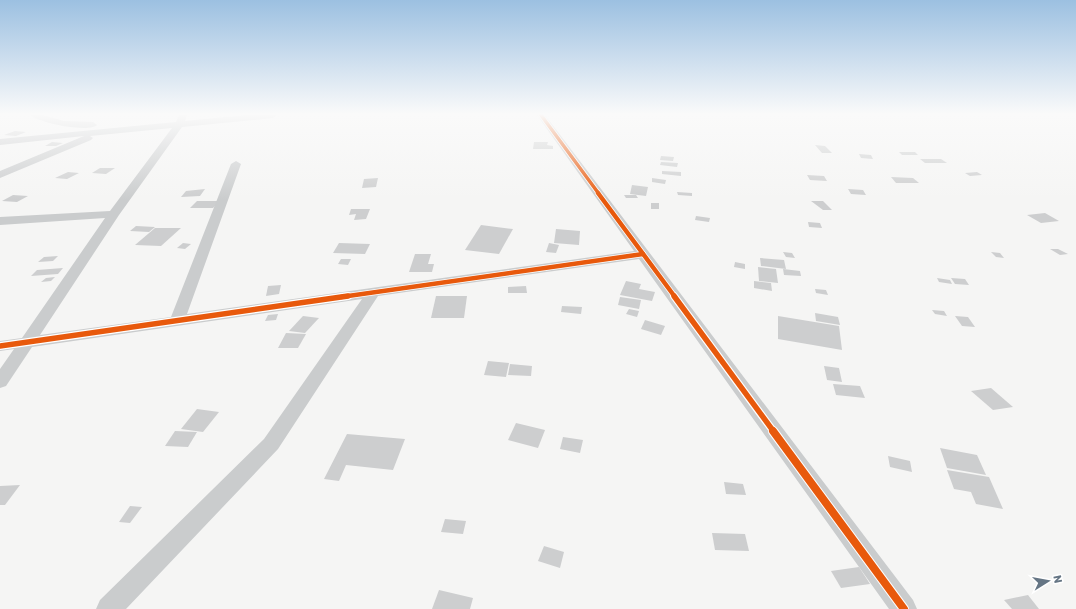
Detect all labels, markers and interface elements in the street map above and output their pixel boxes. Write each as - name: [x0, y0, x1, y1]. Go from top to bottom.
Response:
- north arrow: [1028, 561, 1068, 601]
- text: N: [1050, 574, 1064, 584]

